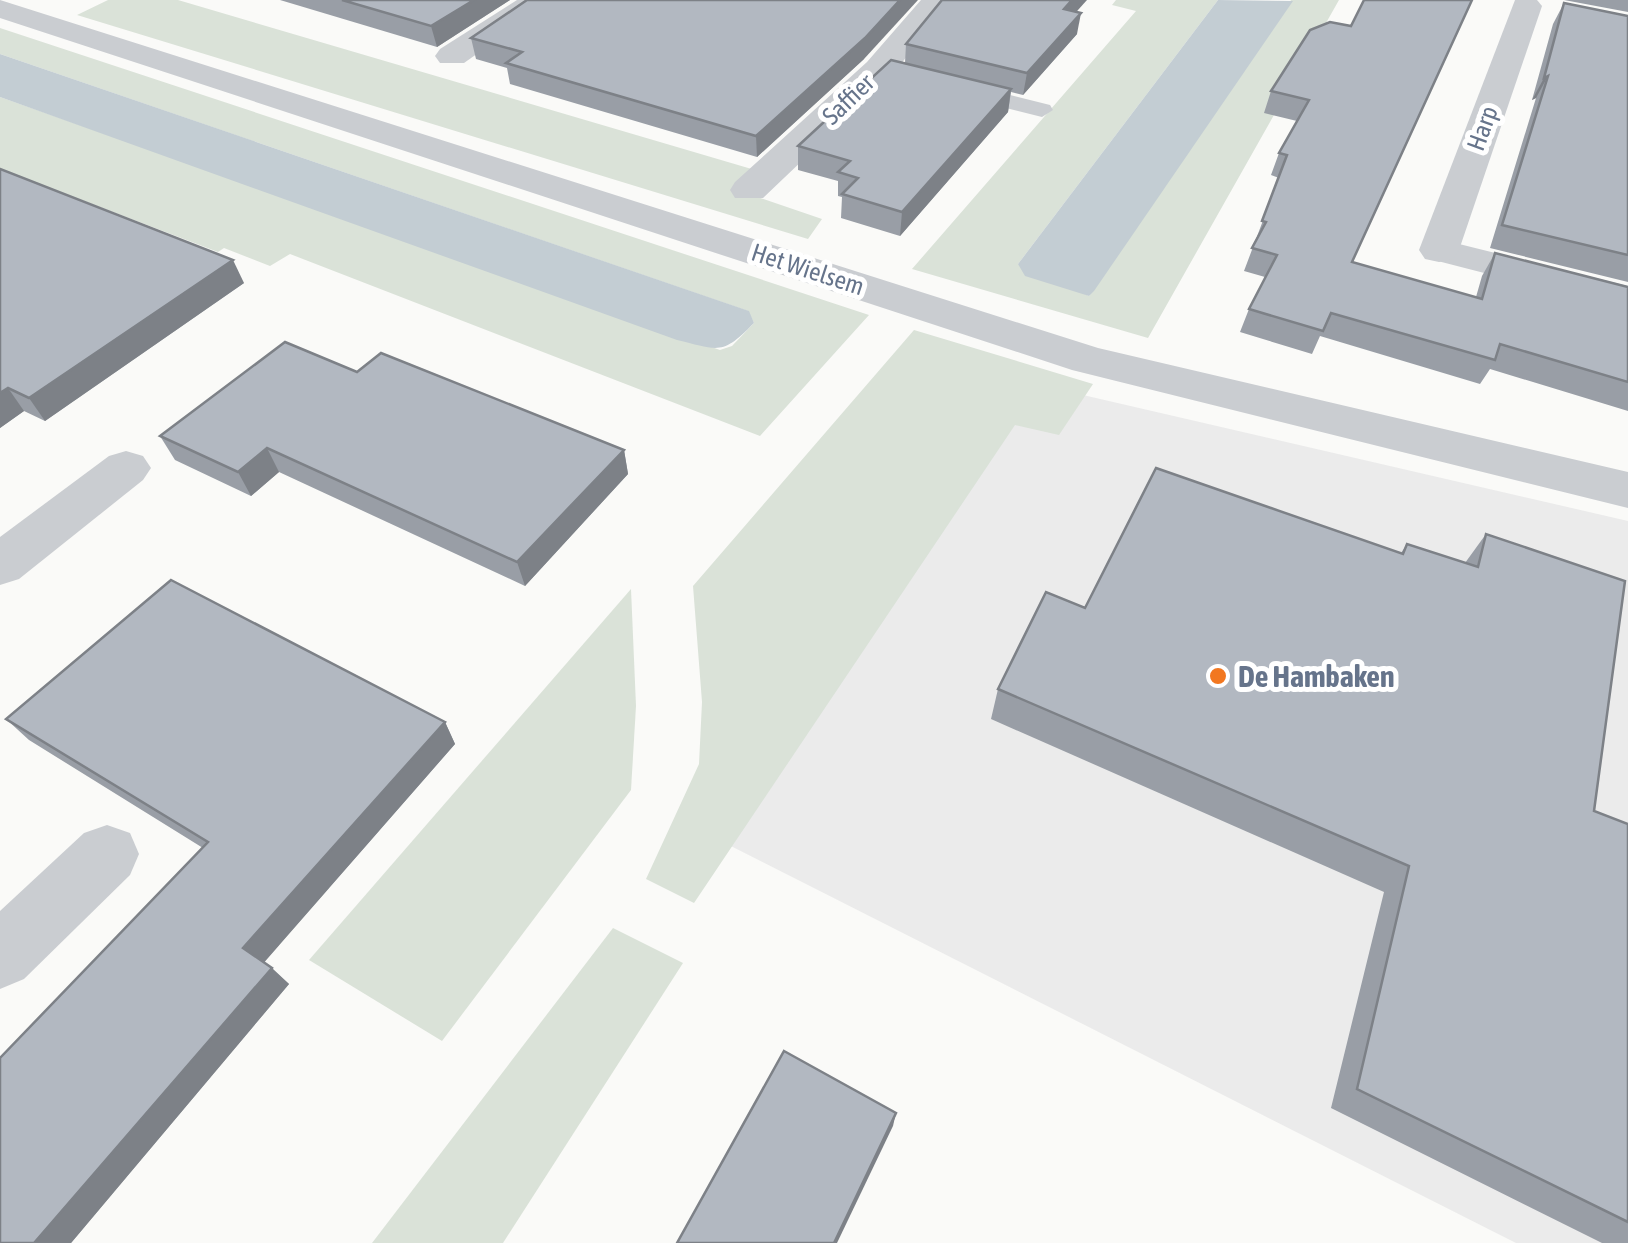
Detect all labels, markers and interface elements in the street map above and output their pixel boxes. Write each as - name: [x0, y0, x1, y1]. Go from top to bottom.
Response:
- street label: Saffier: [817, 68, 880, 130]
- street label: Harp: [1461, 102, 1503, 154]
- street label: Het Wielsem: [748, 238, 868, 300]
- place label: De Hambaken: [1238, 659, 1394, 693]
- marker: De Hambaken: [1207, 665, 1229, 687]

